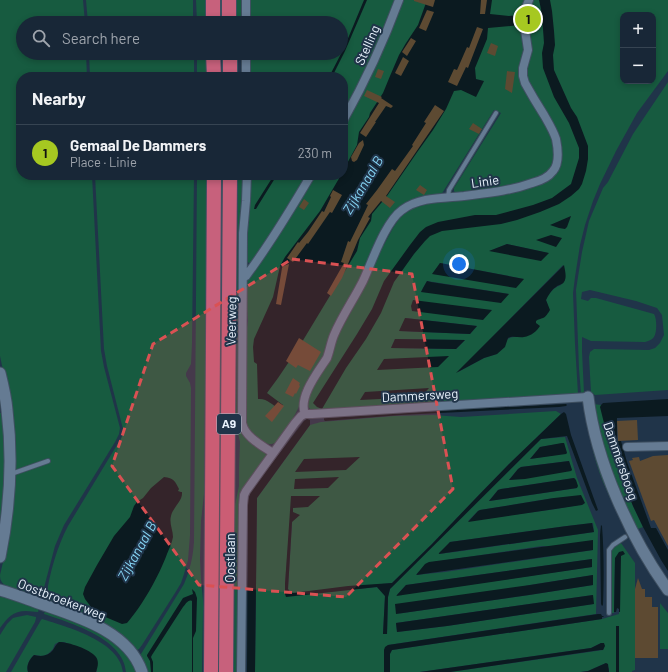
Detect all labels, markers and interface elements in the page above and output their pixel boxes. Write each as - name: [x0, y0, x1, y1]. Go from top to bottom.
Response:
- pin: 1: [515, 4, 541, 34]
- map controls: [620, 12, 656, 84]
- button: +: [620, 12, 656, 48]
- search box: [16, 16, 348, 60]
- street label: Stelling: [351, 22, 383, 68]
- icon: search: [30, 27, 52, 49]
- text: Search here: [62, 29, 140, 47]
- button: −: [620, 48, 656, 84]
- text: Nearby: [32, 88, 86, 108]
- text: Gemaal De Dammers: [70, 136, 206, 154]
- text: 1: [43, 145, 47, 161]
- text: 230 m: [298, 145, 332, 161]
- water label: Zijkanaal B: [339, 152, 387, 217]
- text: Place · Linie: [70, 154, 137, 170]
- street label: Linie: [470, 171, 500, 191]
- your location: [449, 254, 469, 274]
- street label: Veerweg: [223, 296, 239, 346]
- street label: Dammersweg: [381, 385, 459, 405]
- road number: A9: [217, 414, 241, 434]
- street label: Dammersboog: [600, 420, 642, 502]
- water label: Zijkanaal B: [113, 518, 160, 583]
- street label: Oostlaan: [222, 533, 238, 583]
- street label: Oostbroekerweg: [16, 575, 108, 623]

